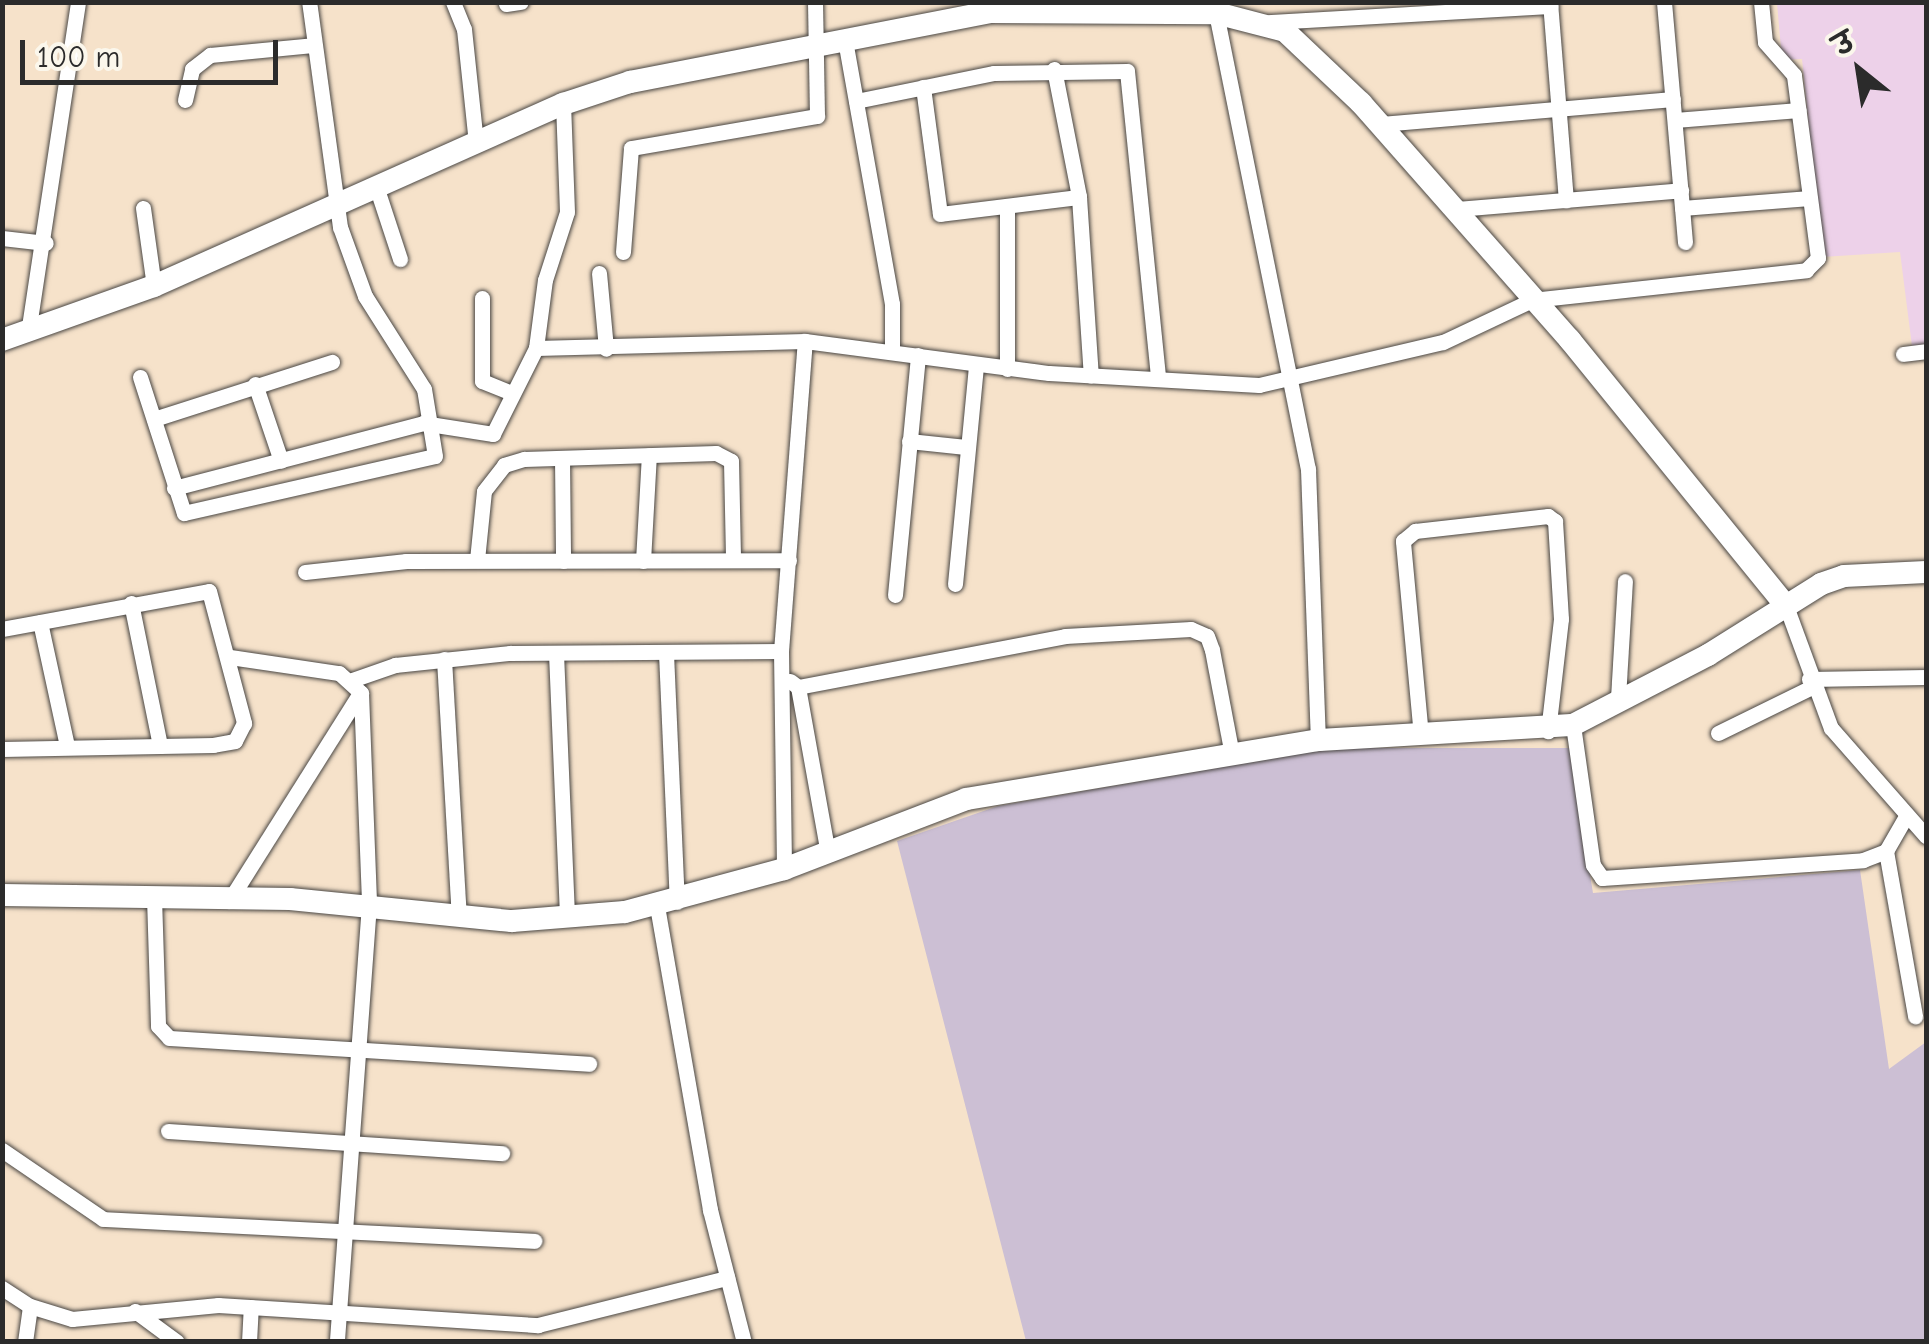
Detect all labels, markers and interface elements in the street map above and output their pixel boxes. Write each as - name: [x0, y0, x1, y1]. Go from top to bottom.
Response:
- scale bar: [25, 20, 282, 82]
- north arrow: [1809, 20, 1909, 120]
- text: उ: [1828, 25, 1860, 63]
- text: 100 m: [37, 40, 120, 75]

